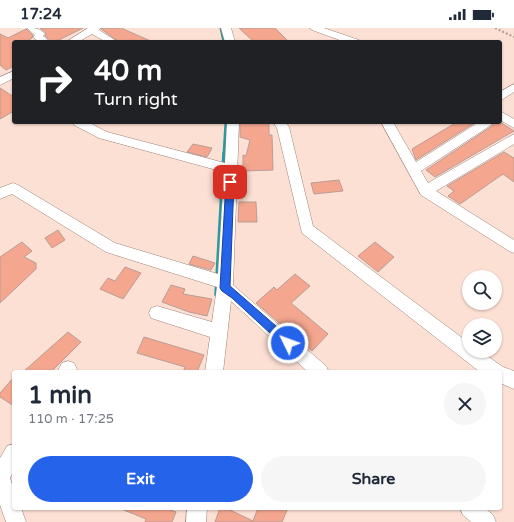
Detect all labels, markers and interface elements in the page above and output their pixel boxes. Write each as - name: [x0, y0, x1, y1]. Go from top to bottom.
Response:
- text: 17:24: [20, 5, 62, 23]
- text: 40 m: [94, 54, 162, 88]
- icon: right: [28, 56, 80, 108]
- text: Turn right: [94, 88, 178, 110]
- pin: [213, 165, 247, 199]
- icon: arrive: [219, 171, 241, 193]
- map controls: [462, 270, 502, 358]
- button: search: [462, 270, 502, 310]
- button: layers: [462, 318, 502, 358]
- position arrow: [267, 322, 309, 364]
- text: 1 min: [28, 381, 92, 410]
- button: close: [444, 383, 486, 425]
- text: 110 m · 17:25: [28, 411, 114, 427]
- button: Exit: [28, 456, 253, 502]
- button: Share: [261, 456, 486, 502]

